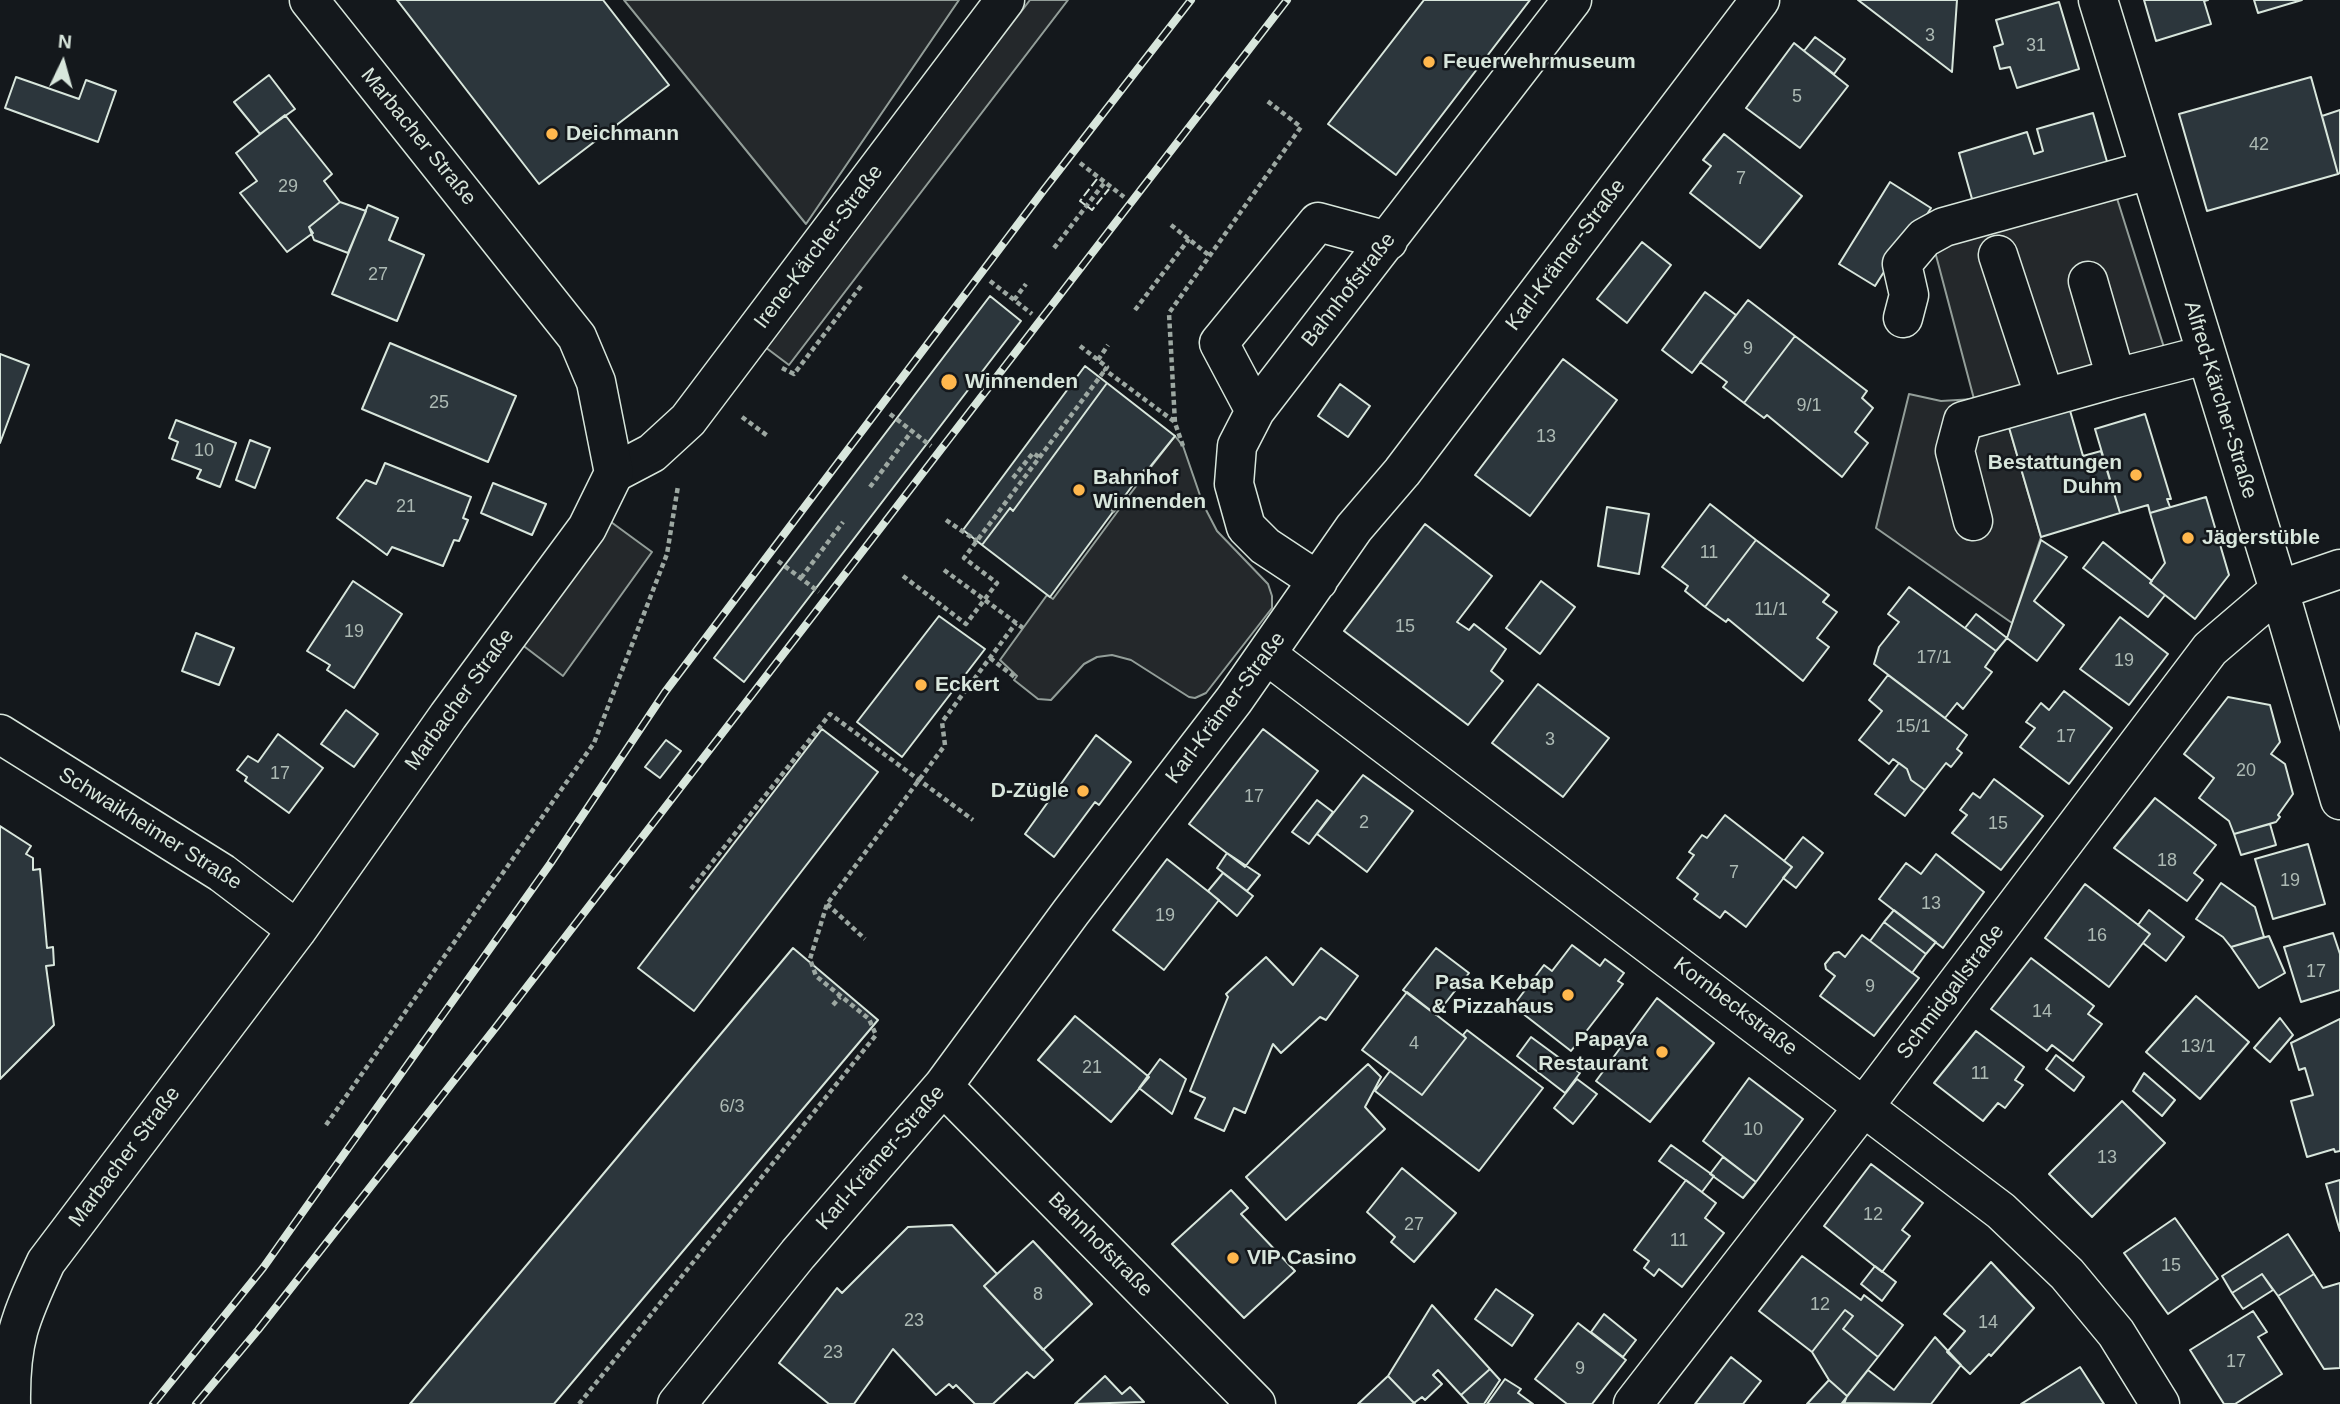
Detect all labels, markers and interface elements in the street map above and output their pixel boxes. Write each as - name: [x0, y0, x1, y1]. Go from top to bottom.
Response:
- house number: 3: [1925, 25, 1935, 47]
- north arrow: [28, 28, 98, 98]
- text: N: [57, 31, 73, 53]
- house number: 31: [2026, 35, 2046, 57]
- place label: Feuerwehrmuseum: [1443, 49, 1636, 75]
- marker: Feuerwehrmuseum: [1421, 54, 1437, 70]
- street label: Marbacher Straße: [355, 63, 481, 211]
- house number: 5: [1792, 86, 1802, 108]
- place label: Deichmann: [566, 121, 679, 147]
- marker: Deichmann: [544, 126, 560, 142]
- house number: 42: [2249, 134, 2269, 156]
- street label: Irene-Kärcher-Straße: [749, 160, 889, 334]
- house number: 7: [1736, 168, 1746, 190]
- street label: Karl-Krämer-Straße: [1501, 174, 1631, 336]
- house number: 29: [278, 176, 298, 198]
- street label: Bahnhofstraße: [1297, 228, 1401, 352]
- house number: 27: [368, 264, 388, 286]
- street label: Alfred-Kärcher-Straße: [2178, 298, 2262, 502]
- house number: 9: [1743, 338, 1753, 360]
- place label: Winnenden: [965, 369, 1078, 395]
- marker: Winnenden: [939, 372, 959, 392]
- house number: 25: [429, 392, 449, 414]
- house number: 9/1: [1796, 395, 1822, 417]
- house number: 13: [1536, 426, 1556, 448]
- house number: 10: [194, 440, 214, 462]
- place label: Bestattungen Duhm: [1988, 450, 2122, 500]
- place label: Bahnhof Winnenden: [1093, 465, 1206, 515]
- marker: Bestattungen Duhm: [2128, 467, 2144, 483]
- marker: Bahnhof Winnenden: [1071, 482, 1087, 498]
- house number: 21: [396, 496, 416, 518]
- place label: Jägerstüble: [2202, 525, 2320, 551]
- marker: Jägerstüble: [2180, 530, 2196, 546]
- house number: 11: [1700, 542, 1718, 564]
- house number: 11/1: [1754, 599, 1788, 621]
- house number: 15: [1395, 616, 1415, 638]
- house number: 19: [344, 621, 364, 643]
- street label: Marbacher Straße: [400, 624, 520, 776]
- street label: Karl-Krämer-Straße: [1161, 627, 1291, 789]
- house number: 17/1: [1916, 647, 1952, 669]
- house number: 19: [2114, 650, 2134, 672]
- place label: Eckert: [935, 672, 999, 698]
- marker: Eckert: [913, 677, 929, 693]
- house number: 15/1: [1895, 716, 1931, 738]
- house number: 17: [2056, 726, 2076, 748]
- house number: 3: [1545, 729, 1555, 751]
- house number: 20: [2236, 760, 2256, 782]
- street label: Schwaikheimer Straße: [54, 762, 246, 896]
- house number: 17: [270, 763, 290, 785]
- place label: D-Zügle: [991, 778, 1069, 804]
- marker: D-Zügle: [1075, 783, 1091, 799]
- house number: 17: [1244, 786, 1264, 808]
- house number: 2: [1359, 812, 1369, 834]
- house number: 15: [1988, 813, 2008, 835]
- house number: 18: [2157, 850, 2177, 872]
- house number: 7: [1729, 862, 1739, 884]
- house number: 19: [2280, 870, 2300, 892]
- house number: 13: [1921, 893, 1941, 915]
- house number: 19: [1155, 905, 1175, 927]
- street label: Schmidgallstraße: [1892, 920, 2010, 1064]
- house number: 16: [2087, 925, 2107, 947]
- street label: Kornbeckstraße: [1668, 952, 1802, 1062]
- house number: 17: [2306, 961, 2326, 983]
- place label: Pasa Kebap & Pizzahaus: [1431, 970, 1554, 1020]
- house number: 9: [1865, 976, 1875, 998]
- marker: Pasa Kebap & Pizzahaus: [1560, 987, 1576, 1003]
- house number: 14: [2032, 1001, 2052, 1023]
- place label: Papaya Restaurant: [1538, 1027, 1648, 1077]
- house number: 4: [1409, 1033, 1419, 1055]
- house number: 13/1: [2180, 1036, 2216, 1058]
- marker: Papaya Restaurant: [1654, 1044, 1670, 1060]
- house number: 21: [1082, 1057, 1102, 1079]
- house number: 11: [1971, 1063, 1989, 1085]
- street label: Karl-Krämer-Straße: [811, 1081, 951, 1235]
- street label: Marbacher Straße: [64, 1082, 186, 1232]
- house number: 6/3: [719, 1096, 745, 1118]
- house number: 10: [1743, 1119, 1763, 1141]
- house number: 13: [2097, 1147, 2117, 1169]
- street label: Bahnhofstraße: [1042, 1187, 1158, 1303]
- house number: 12: [1863, 1204, 1883, 1226]
- house number: 27: [1404, 1214, 1424, 1236]
- house number: 11: [1670, 1230, 1688, 1252]
- place label: VIP Casino: [1247, 1245, 1357, 1271]
- marker: VIP Casino: [1225, 1250, 1241, 1266]
- house number: 15: [2161, 1255, 2181, 1277]
- house number: 8: [1033, 1284, 1043, 1306]
- house number: 12: [1810, 1294, 1830, 1316]
- house number: 23: [904, 1310, 924, 1332]
- house number: 14: [1978, 1312, 1998, 1334]
- house number: 23: [823, 1342, 843, 1364]
- house number: 17: [2226, 1351, 2246, 1373]
- house number: 9: [1575, 1358, 1585, 1380]

